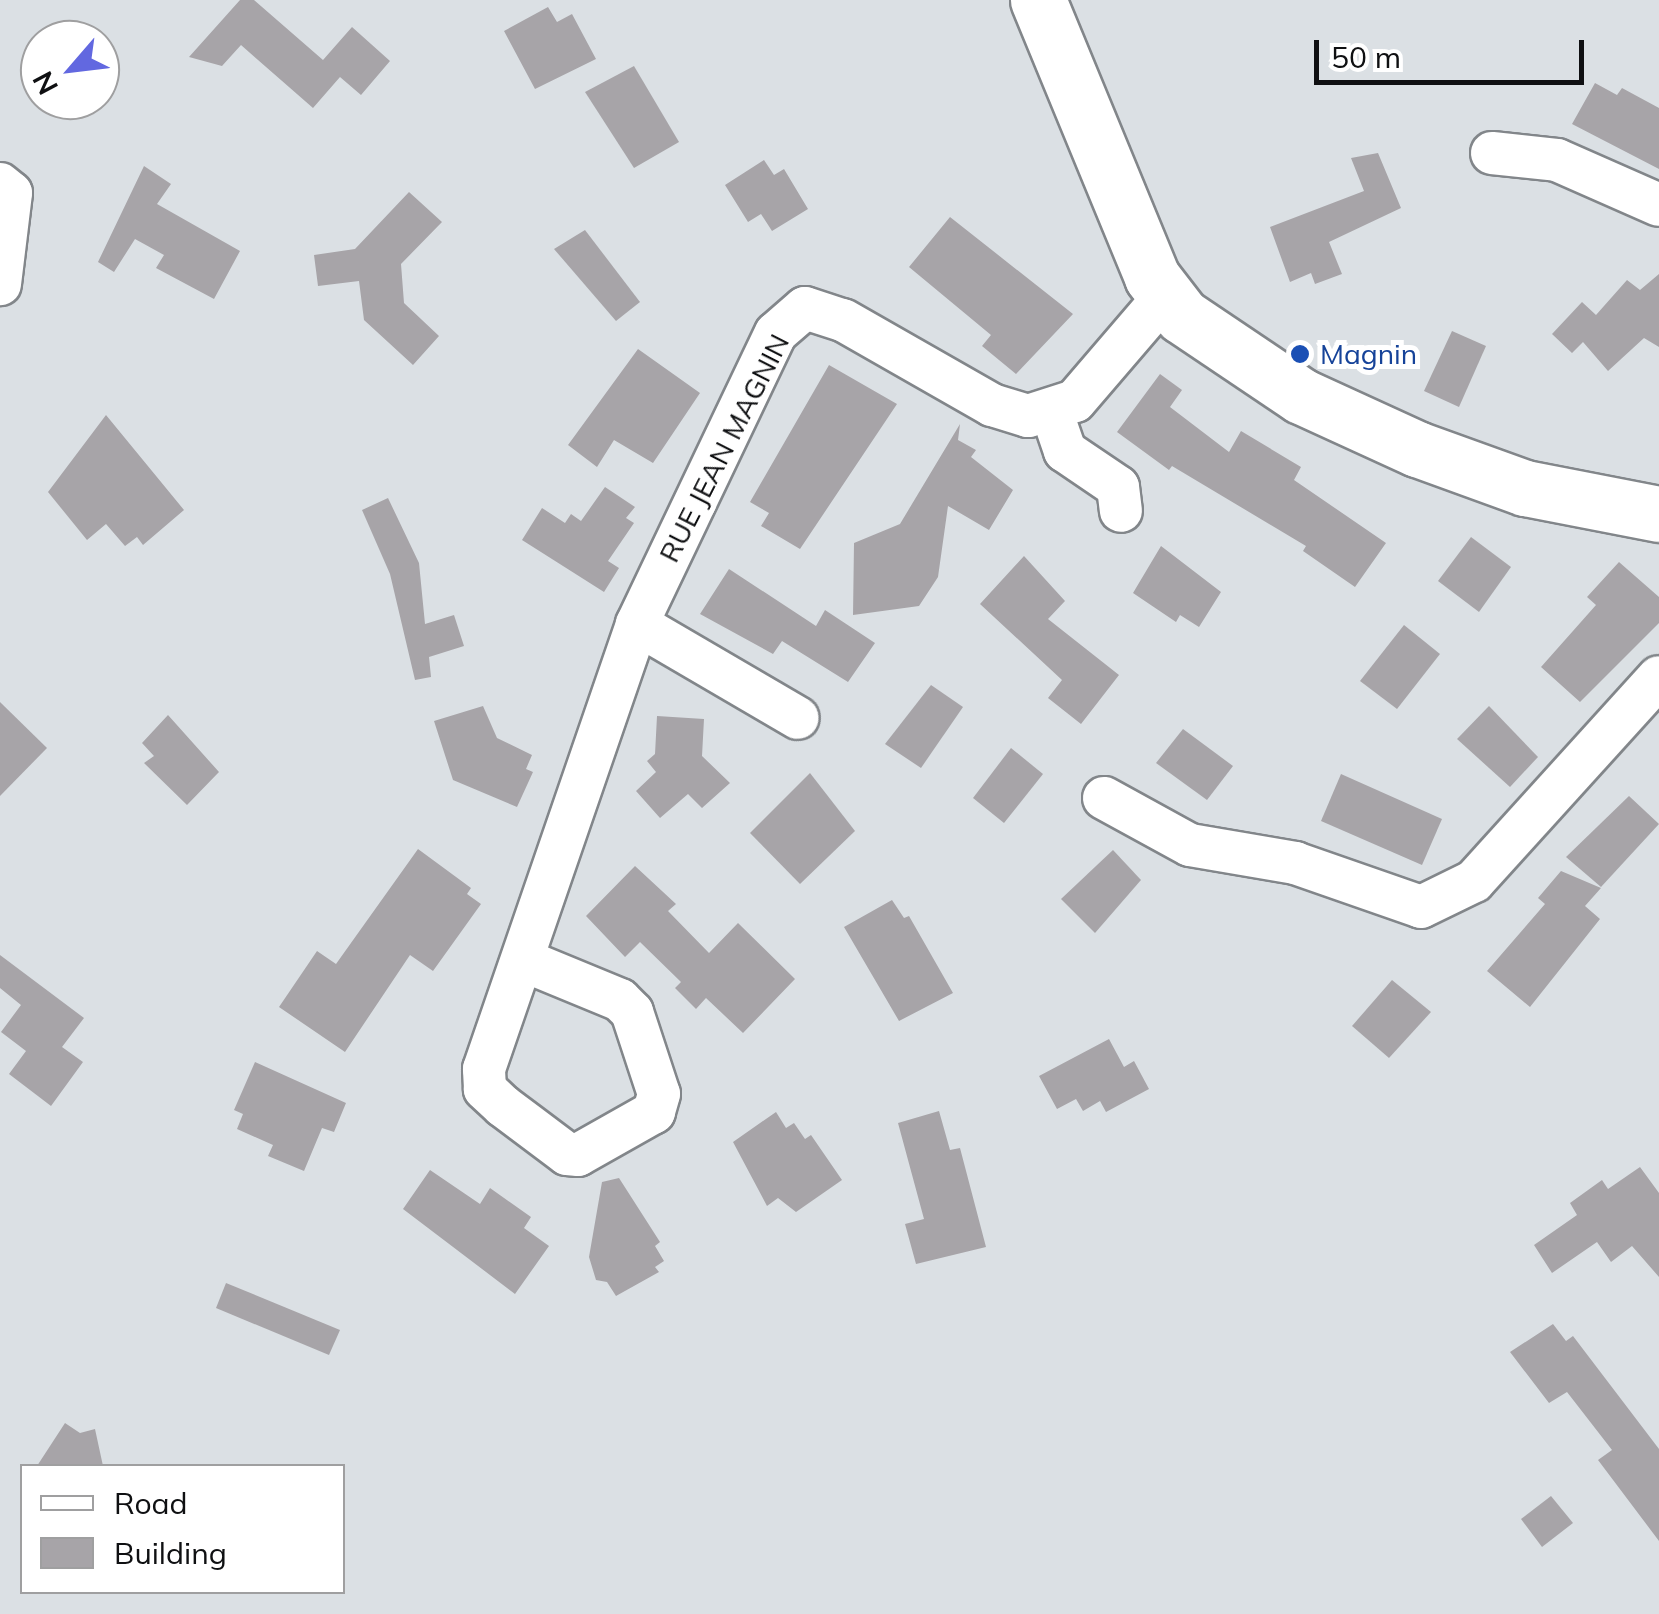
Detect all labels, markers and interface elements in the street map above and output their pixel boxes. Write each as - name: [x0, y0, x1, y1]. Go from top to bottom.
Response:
- north arrow: [20, 20, 120, 120]
- scale bar: [1319, 20, 1589, 82]
- text: 50 m: [1331, 38, 1401, 76]
- text: N: [24, 66, 65, 101]
- street label: RUE JEAN MAGNIN: [652, 328, 796, 568]
- place label: Magnin: [1320, 337, 1417, 371]
- marker: Magnin: [1289, 343, 1311, 365]
- legend: [20, 1464, 345, 1594]
- text: Road: [114, 1484, 188, 1522]
- text: Building: [114, 1534, 227, 1572]

